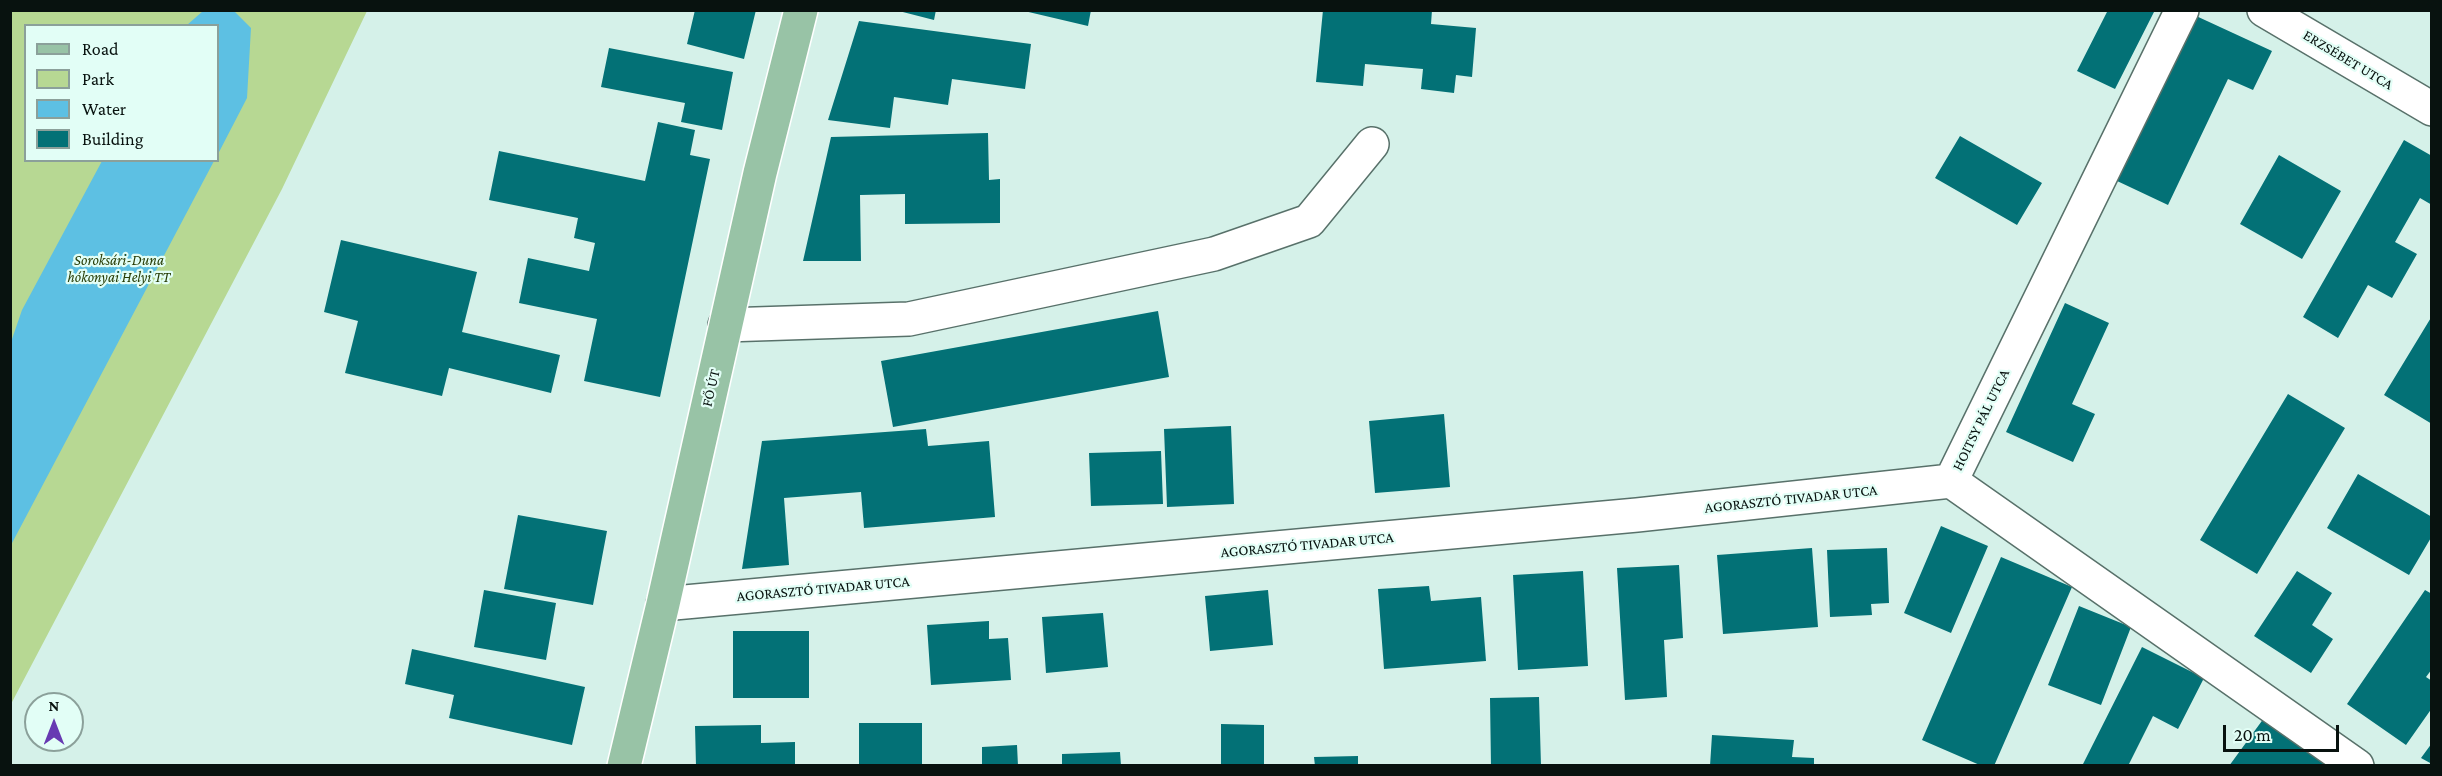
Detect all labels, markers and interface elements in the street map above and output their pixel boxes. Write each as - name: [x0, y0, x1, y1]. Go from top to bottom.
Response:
- legend: [24, 24, 219, 162]
- street label: ERZSÉBET UTCA: [2300, 26, 2396, 94]
- text: Road: [82, 39, 119, 59]
- text: Park: [82, 69, 114, 89]
- text: Water: [82, 99, 126, 119]
- text: Building: [82, 129, 143, 149]
- park label: Soroksári-Duna hókonyai Helyi TT: [68, 251, 170, 286]
- street label: HOITSY PÁL UTCA: [1949, 366, 2013, 474]
- street label: FŐ ÚT: [698, 367, 724, 409]
- street label: AGORASZTÓ TIVADAR UTCA: [1704, 481, 1878, 517]
- street label: AGORASZTÓ TIVADAR UTCA: [1220, 528, 1394, 562]
- street label: AGORASZTÓ TIVADAR UTCA: [736, 572, 910, 606]
- north arrow: [24, 692, 84, 752]
- text: N: [49, 697, 59, 714]
- scale bar: [2226, 713, 2342, 751]
- text: 20 m: [2234, 725, 2271, 745]

